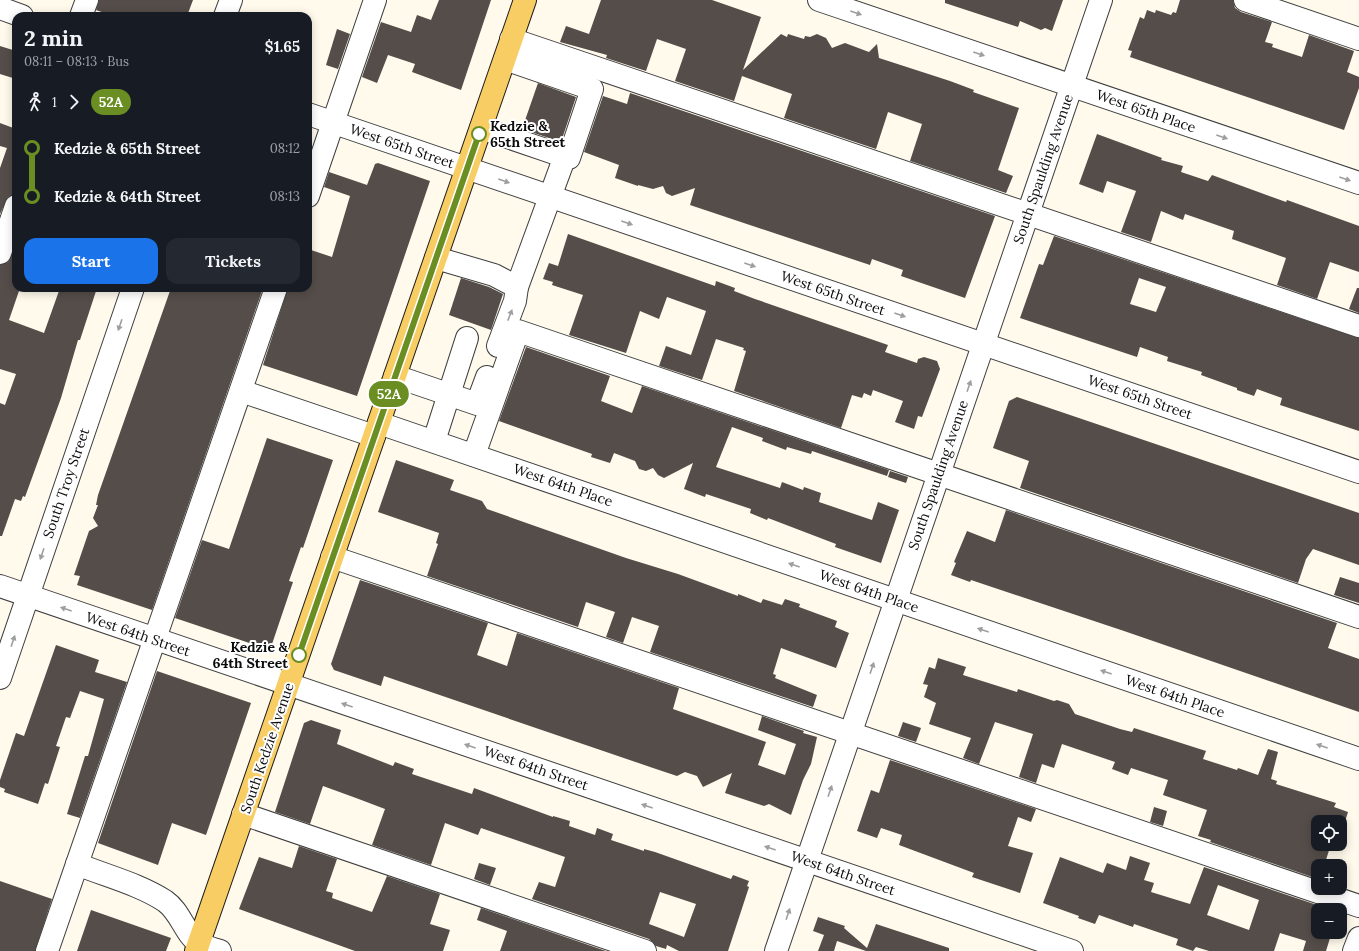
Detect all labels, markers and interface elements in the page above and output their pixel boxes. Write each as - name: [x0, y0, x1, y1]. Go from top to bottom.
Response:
- one-way arrow: [850, 10, 862, 16]
- text: 2 min: [24, 24, 83, 52]
- text: $1.65: [265, 37, 300, 56]
- one-way arrow: [974, 52, 986, 58]
- text: 08:11 – 08:13 · Bus: [24, 53, 129, 70]
- street label: West 65th Place: [1094, 86, 1199, 137]
- icon: walk: [24, 91, 46, 113]
- icon: forward: [63, 91, 85, 113]
- street label: South Spaulding Avenue: [1009, 91, 1077, 246]
- text: 52A: [99, 93, 123, 111]
- text: 1: [52, 94, 57, 111]
- place label: Kedzie & 65th Street: [490, 117, 565, 151]
- street label: West 65th Street: [347, 120, 457, 173]
- marker: Kedzie & 65th Street: [471, 126, 487, 142]
- one-way arrow: [1216, 134, 1228, 140]
- text: Kedzie & 65th Street: [54, 139, 201, 158]
- text: 08:12: [270, 140, 300, 157]
- one-way arrow: [1339, 176, 1351, 182]
- one-way arrow: [498, 178, 510, 184]
- text: Kedzie & 64th Street: [54, 187, 201, 206]
- text: 08:13: [269, 188, 300, 205]
- one-way arrow: [621, 220, 633, 226]
- button: Start: [24, 238, 158, 284]
- button: Tickets: [166, 238, 300, 284]
- one-way arrow: [744, 262, 756, 268]
- street label: West 65th Street: [778, 267, 888, 320]
- one-way arrow: [507, 309, 513, 321]
- one-way arrow: [894, 313, 906, 319]
- one-way arrow: [117, 319, 123, 331]
- street label: West 65th Street: [1085, 371, 1195, 424]
- one-way arrow: [966, 380, 972, 392]
- line badge: 52A: [366, 381, 412, 407]
- text: 52A: [377, 385, 401, 403]
- street label: South Spaulding Avenue: [904, 397, 972, 552]
- street label: South Troy Street: [39, 425, 94, 541]
- street label: West 64th Place: [511, 460, 616, 511]
- one-way arrow: [39, 548, 45, 560]
- one-way arrow: [788, 562, 800, 568]
- street label: West 64th Place: [817, 566, 922, 617]
- one-way arrow: [60, 606, 72, 612]
- street label: West 64th Street: [83, 608, 193, 661]
- one-way arrow: [977, 627, 989, 633]
- one-way arrow: [10, 634, 16, 646]
- place label: Kedzie & 64th Street: [213, 638, 289, 672]
- marker: Kedzie & 64th Street: [291, 647, 307, 663]
- one-way arrow: [870, 662, 876, 674]
- one-way arrow: [1100, 669, 1112, 675]
- street label: West 64th Place: [1123, 671, 1228, 722]
- street label: South Kedzie Avenue: [236, 680, 298, 816]
- one-way arrow: [341, 701, 353, 707]
- street label: West 64th Street: [481, 742, 591, 795]
- one-way arrow: [464, 743, 476, 749]
- one-way arrow: [1316, 743, 1328, 749]
- one-way arrow: [827, 785, 833, 797]
- one-way arrow: [640, 803, 652, 809]
- map controls: [1311, 815, 1347, 939]
- button: locate: [1311, 815, 1347, 851]
- one-way arrow: [763, 844, 775, 850]
- street label: West 64th Street: [788, 847, 898, 900]
- button: +: [1311, 859, 1347, 895]
- button: −: [1311, 903, 1347, 939]
- one-way arrow: [785, 908, 791, 920]

